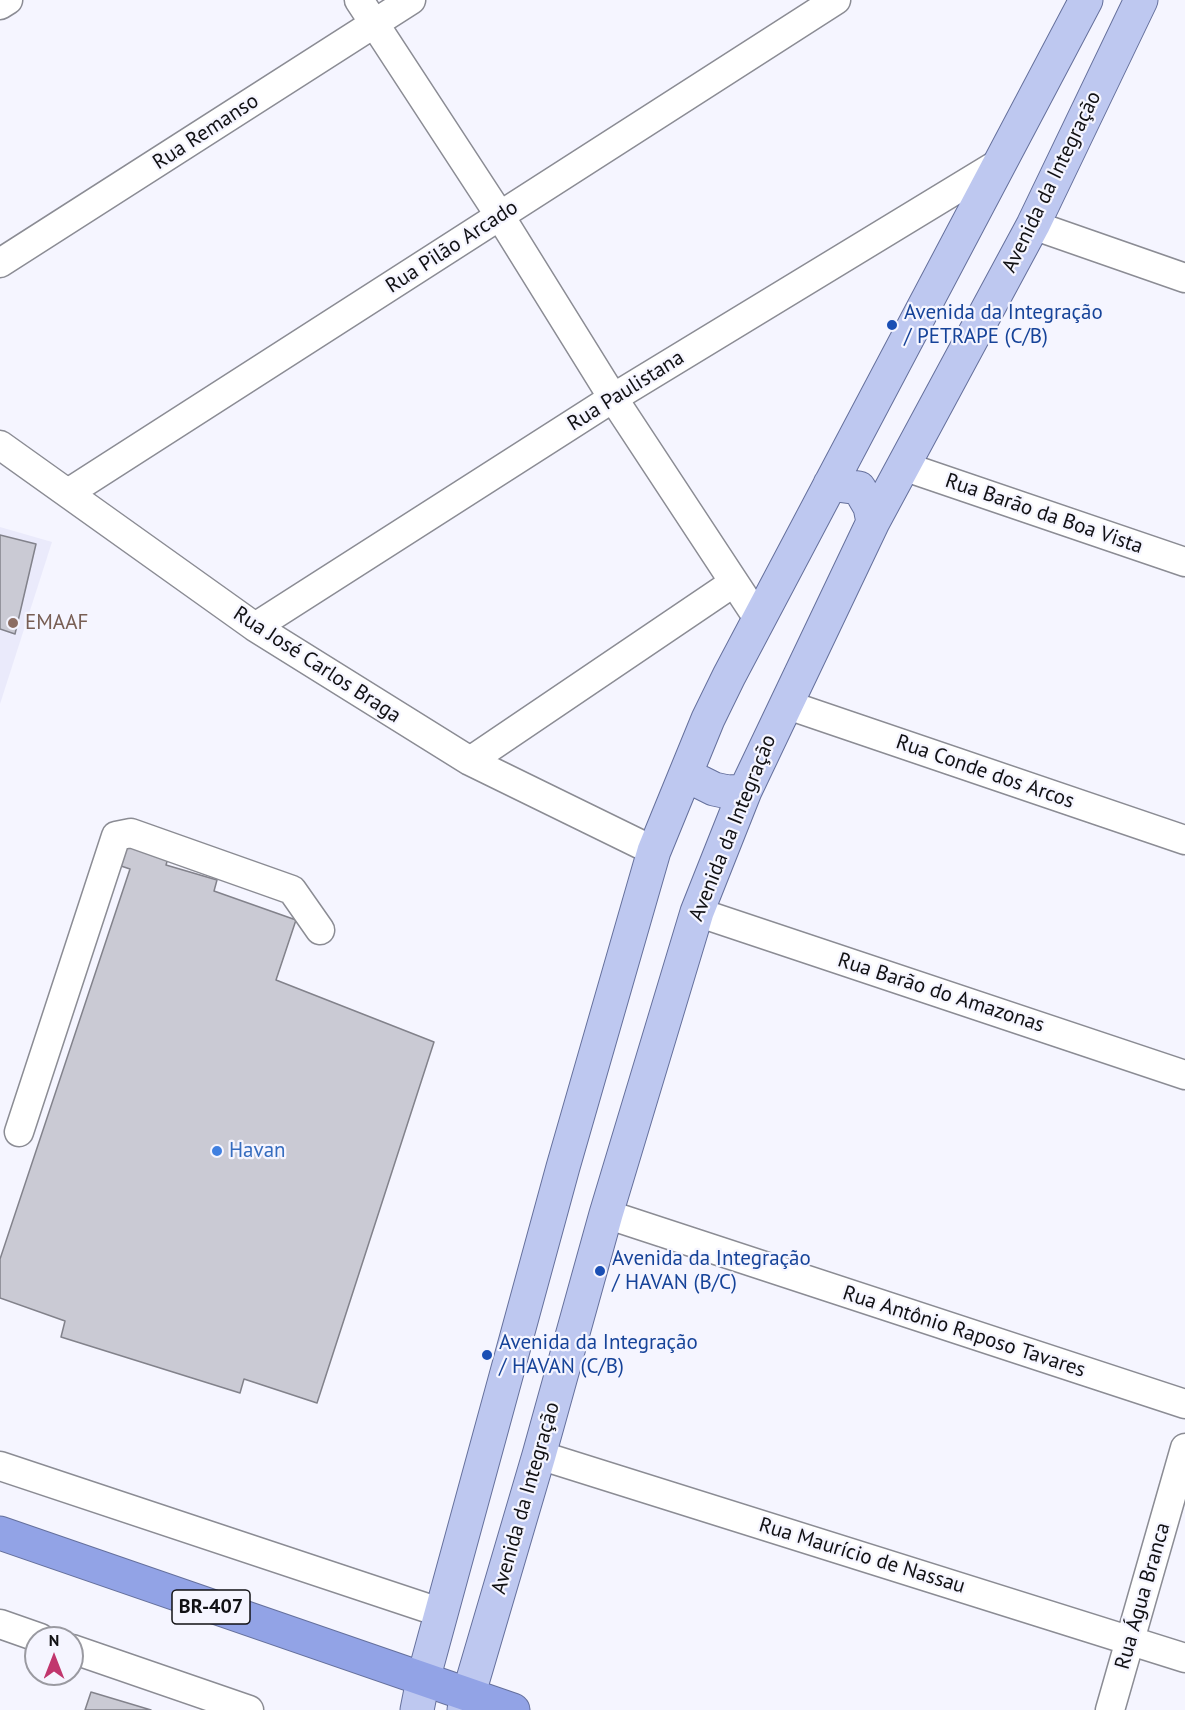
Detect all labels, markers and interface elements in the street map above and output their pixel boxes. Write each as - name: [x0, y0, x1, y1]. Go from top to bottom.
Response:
- street label: Avenida da Integração: [997, 87, 1107, 277]
- street label: Rua Remanso: [148, 89, 264, 175]
- street label: Rua Pilão Arcado: [381, 195, 523, 299]
- place label: Avenida da Integração / PETRAPE (C/B): [904, 300, 1103, 350]
- marker: Avenida da Integração / PETRAPE (C/B): [885, 318, 899, 332]
- street label: Rua Paulistana: [563, 345, 689, 437]
- street label: Rua Barão da Boa Vista: [942, 468, 1146, 560]
- street label: Rua José Carlos Braga: [229, 601, 405, 729]
- place label: EMAAF: [25, 610, 88, 636]
- marker: EMAAF: [6, 616, 20, 630]
- street label: Rua Conde dos Arcos: [893, 730, 1077, 814]
- street label: Avenida da Integração: [684, 731, 782, 925]
- street label: Rua Barão do Amazonas: [835, 948, 1047, 1038]
- place label: Havan: [229, 1138, 286, 1164]
- marker: Havan: [210, 1144, 224, 1158]
- place label: Avenida da Integração / HAVAN (B/C): [612, 1246, 811, 1296]
- marker: Avenida da Integração / HAVAN (B/C): [593, 1264, 607, 1278]
- street label: Rua Antônio Raposo Tavares: [840, 1281, 1088, 1383]
- place label: Avenida da Integração / HAVAN (C/B): [499, 1330, 698, 1380]
- marker: Avenida da Integração / HAVAN (C/B): [480, 1348, 494, 1362]
- street label: Avenida da Integração: [486, 1399, 566, 1597]
- street label: Rua Maurício de Nassau: [756, 1513, 968, 1599]
- street label: Rua Água Branca: [1110, 1520, 1176, 1672]
- road number: BR-407: [172, 1590, 250, 1624]
- north arrow: [24, 1626, 84, 1686]
- text: N: [49, 1630, 59, 1650]

